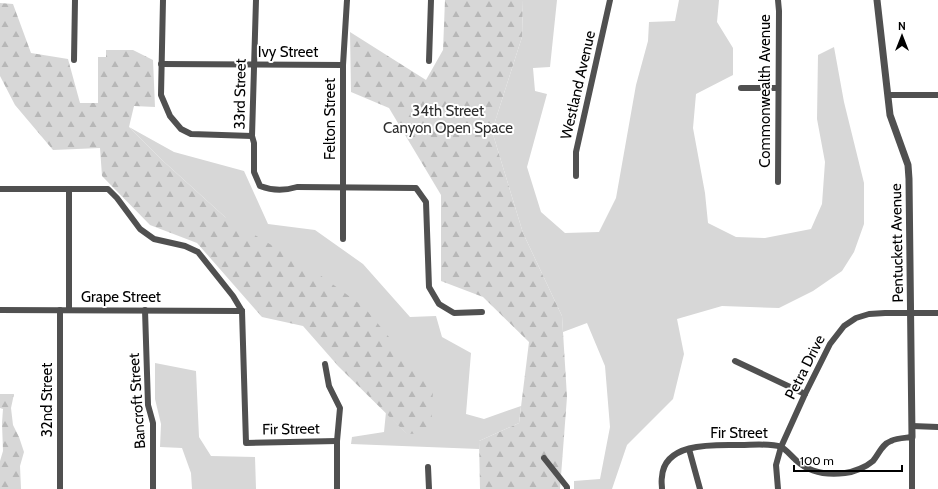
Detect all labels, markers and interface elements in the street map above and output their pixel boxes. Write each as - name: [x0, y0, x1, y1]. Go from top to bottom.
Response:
- street label: Commonwealth Avenue: [756, 14, 774, 168]
- north arrow: [882, 16, 922, 56]
- text: N: [898, 19, 906, 33]
- street label: Westland Avenue: [557, 29, 599, 141]
- street label: Ivy Street: [258, 43, 318, 61]
- street label: 33rd Street: [230, 58, 250, 130]
- street label: Felton Street: [321, 78, 339, 160]
- park label: 34th Street Canyon Open Space: [383, 102, 513, 137]
- street label: Pentuckett Avenue: [887, 183, 907, 303]
- street label: Grape Street: [81, 288, 161, 306]
- street label: Petra Drive: [781, 331, 829, 402]
- street label: Bancroft Street: [125, 352, 149, 450]
- street label: 32nd Street: [38, 363, 56, 437]
- street label: Fir Street: [262, 419, 320, 439]
- street label: Fir Street: [710, 424, 768, 442]
- scale bar: [794, 447, 902, 473]
- text: 100 m: [800, 453, 834, 468]

